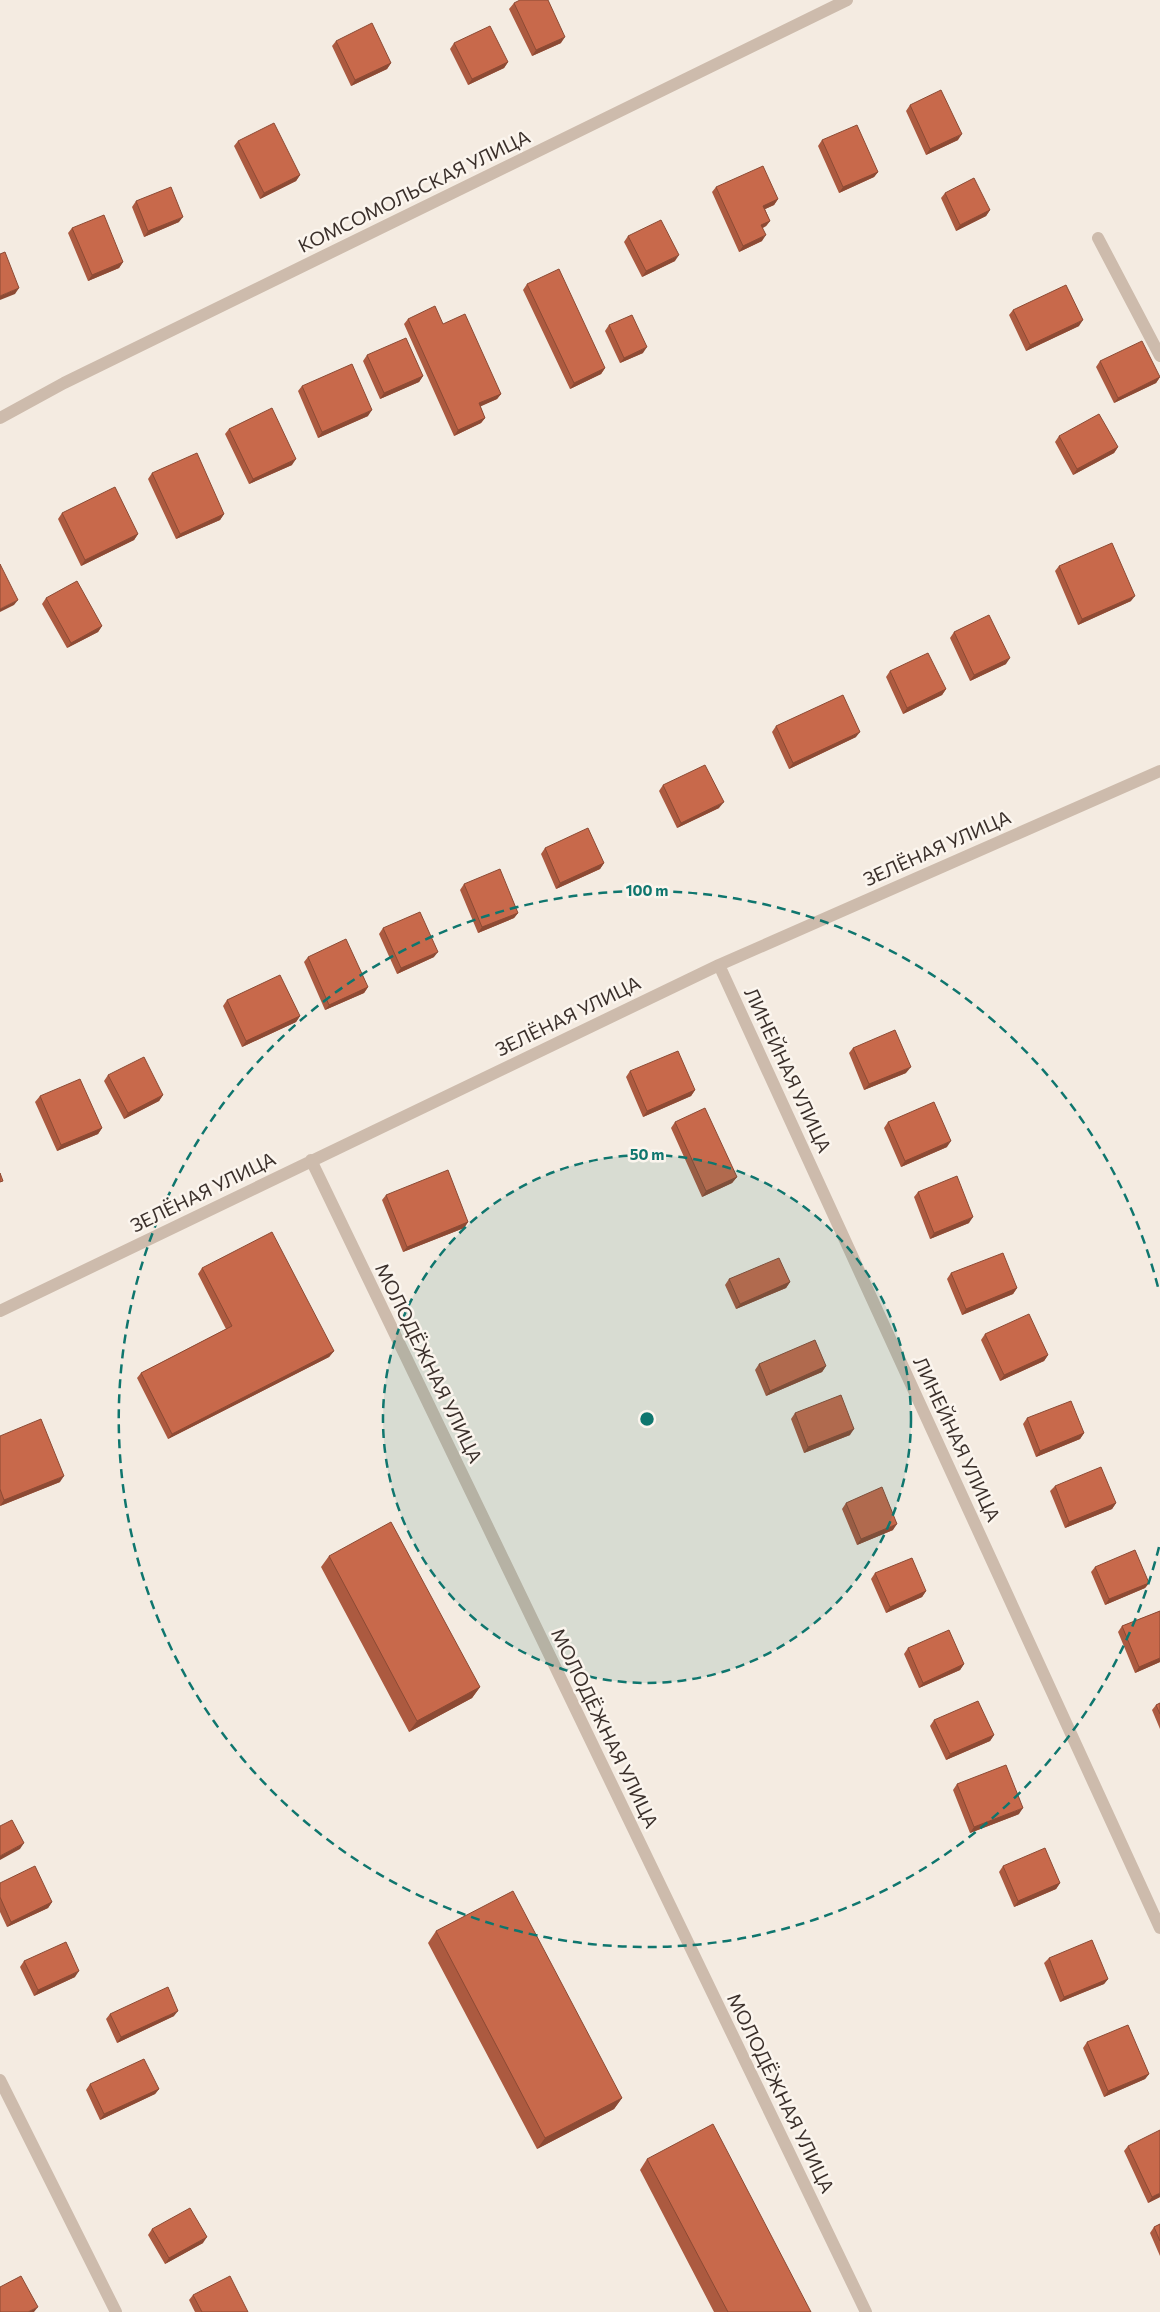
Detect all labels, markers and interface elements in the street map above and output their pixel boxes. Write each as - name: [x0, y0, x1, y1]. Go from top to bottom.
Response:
- street label: КОМСОМОЛЬСКАЯ УЛИЦА: [294, 124, 533, 257]
- street label: ЗЕЛЁНАЯ УЛИЦА: [860, 805, 1014, 890]
- text: 100 m: [626, 881, 668, 899]
- street label: ЗЕЛЁНАЯ УЛИЦА: [491, 970, 644, 1061]
- street label: ЛИНЕЙНАЯ УЛИЦА: [740, 984, 837, 1156]
- text: 50 m: [630, 1145, 664, 1163]
- street label: ЗЕЛЁНАЯ УЛИЦА: [126, 1146, 279, 1237]
- street label: МОЛОДЁЖНАЯ УЛИЦА: [371, 1259, 488, 1466]
- street label: ЛИНЕЙНАЯ УЛИЦА: [909, 1353, 1006, 1525]
- centre of rings: [638, 1410, 656, 1428]
- street label: МОЛОДЁЖНАЯ УЛИЦА: [547, 1624, 664, 1831]
- street label: МОЛОДЁЖНАЯ УЛИЦА: [723, 1989, 840, 2196]

